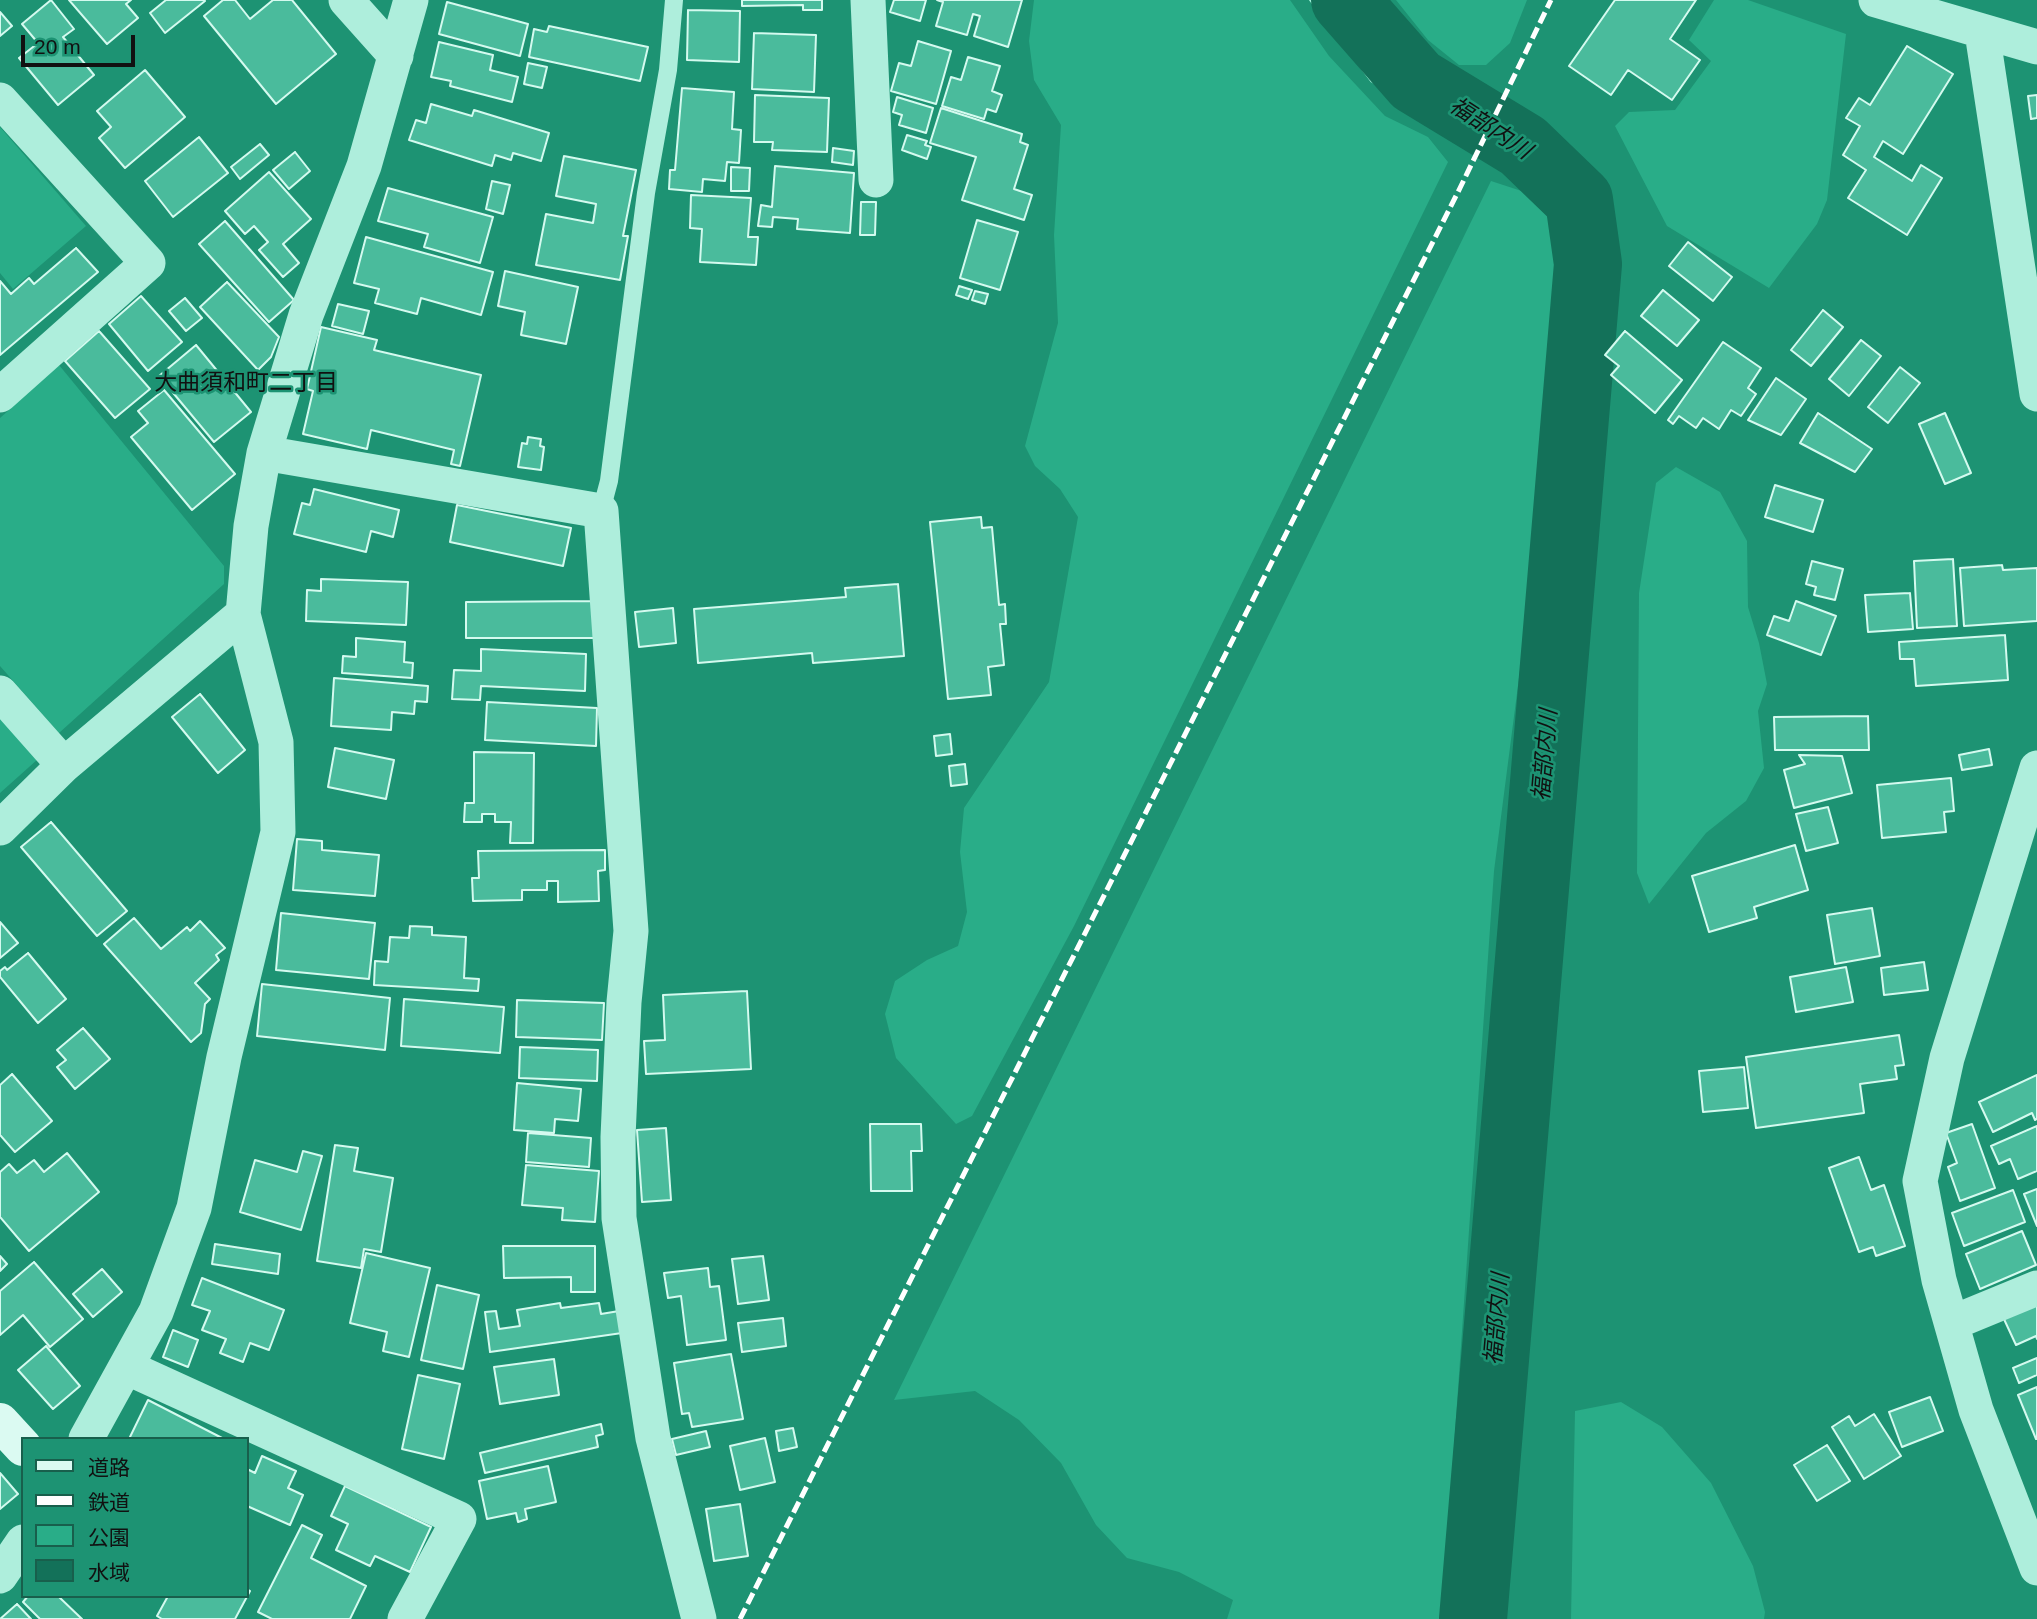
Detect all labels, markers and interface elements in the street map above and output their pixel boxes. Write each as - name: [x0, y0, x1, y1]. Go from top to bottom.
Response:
- scale bar: [24, 21, 138, 65]
- text: 20 m: [34, 35, 81, 58]
- water label: 福部内川: [1444, 92, 1536, 166]
- district label: 大曲須和町二丁目: [154, 370, 338, 398]
- water label: 福部内川: [1528, 708, 1564, 802]
- water label: 福部内川: [1480, 1272, 1516, 1366]
- legend: [21, 1437, 248, 1598]
- text: 道路: [88, 1456, 130, 1479]
- text: 鉄道: [88, 1491, 130, 1514]
- text: 公園: [88, 1526, 130, 1549]
- text: 水域: [88, 1561, 130, 1584]

